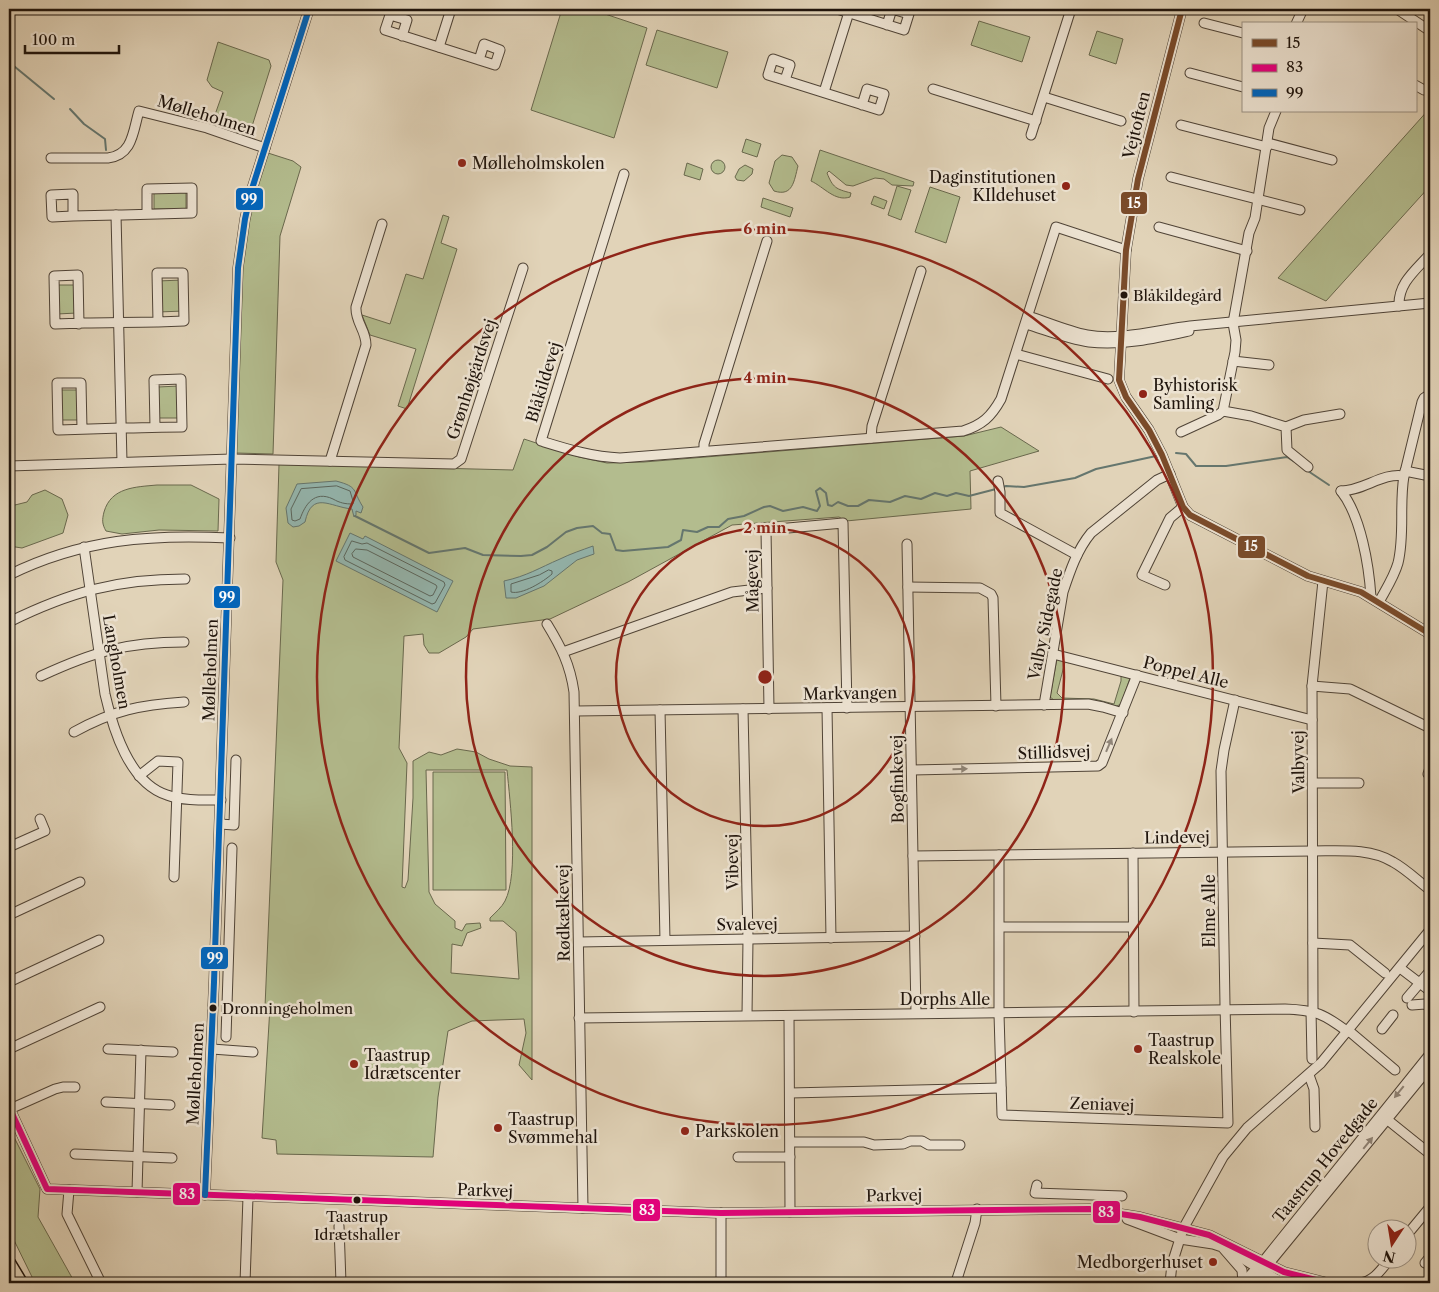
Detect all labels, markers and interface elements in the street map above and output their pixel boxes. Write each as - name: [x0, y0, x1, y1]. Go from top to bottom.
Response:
- scale bar: [25, 22, 119, 54]
- legend: [1242, 22, 1416, 112]
- text: 100 m: [32, 30, 75, 49]
- text: 15: [1286, 33, 1300, 52]
- text: 83: [1286, 57, 1303, 76]
- text: 99: [1286, 83, 1304, 102]
- street label: Vejtoften: [1118, 89, 1154, 162]
- street label: Mølleholmen: [155, 90, 259, 140]
- place label: Mølleholmskolen: [472, 153, 605, 173]
- marker: Mølleholmskolen: [456, 157, 468, 169]
- place label: Daginstitutionen KIldehuset: [929, 167, 1056, 205]
- marker: Daginstitutionen KIldehuset: [1060, 180, 1072, 192]
- line badge: 99: [235, 187, 264, 211]
- text: 99: [241, 190, 257, 208]
- line badge: 15: [1120, 191, 1148, 215]
- text: 15: [1127, 194, 1141, 212]
- text: 6 min: [743, 219, 787, 238]
- place label: Blåkildegård: [1133, 286, 1222, 305]
- marker: Blåkildegård: [1119, 290, 1129, 300]
- street label: Grønhøjgårdsvej: [442, 316, 500, 442]
- street label: Blåkildevej: [521, 339, 565, 425]
- text: 4 min: [743, 368, 787, 387]
- place label: Byhistorisk Samling: [1153, 375, 1239, 413]
- marker: Byhistorisk Samling: [1137, 388, 1149, 400]
- text: 2 min: [743, 518, 787, 537]
- line badge: 15: [1237, 535, 1266, 559]
- text: 15: [1244, 537, 1258, 555]
- street label: Mågevej: [741, 549, 763, 613]
- street label: Valby Sidegade: [1023, 566, 1067, 683]
- line badge: 99: [213, 585, 241, 609]
- text: 99: [219, 588, 235, 606]
- street label: Langholmen: [99, 613, 135, 711]
- street label: Mølleholmen: [198, 618, 222, 722]
- street label: Poppel Alle: [1141, 652, 1231, 692]
- centre of rings: [756, 668, 774, 686]
- street label: Markvangen: [803, 682, 897, 704]
- street label: Valbyvej: [1287, 730, 1309, 795]
- street label: Bogfinkevej: [886, 735, 908, 823]
- one-way arrow: [1106, 738, 1114, 752]
- street label: Stillidsvej: [1017, 741, 1091, 763]
- one-way arrow: [953, 765, 969, 773]
- street label: Lindevej: [1144, 826, 1210, 848]
- street label: Vibevej: [722, 834, 743, 891]
- street label: Rødkælkevej: [552, 864, 574, 962]
- street label: Elme Alle: [1199, 874, 1219, 948]
- street label: Svalevej: [716, 913, 778, 935]
- line badge: 99: [200, 946, 229, 970]
- text: 99: [207, 949, 223, 967]
- street label: Dorphs Alle: [900, 989, 990, 1009]
- place label: Dronningeholmen: [222, 999, 354, 1018]
- marker: Dronningeholmen: [208, 1003, 218, 1013]
- street label: Mølleholmen: [182, 1022, 208, 1126]
- place label: Taastrup Realskole: [1148, 1030, 1221, 1068]
- marker: Taastrup Realskole: [1132, 1043, 1144, 1055]
- place label: Taastrup Idrætscenter: [364, 1045, 461, 1083]
- marker: Taastrup Idrætscenter: [348, 1058, 360, 1070]
- one-way arrow: [1394, 1085, 1405, 1098]
- street label: Zeniavej: [1069, 1093, 1135, 1115]
- street label: Taastrup Hovedgade: [1268, 1093, 1382, 1227]
- place label: Taastrup Svømmehal: [508, 1109, 598, 1147]
- place label: Parkskolen: [695, 1121, 779, 1141]
- marker: Taastrup Svømmehal: [492, 1122, 504, 1134]
- marker: Parkskolen: [679, 1125, 691, 1137]
- one-way arrow: [1363, 1137, 1374, 1150]
- street label: Parkvej: [457, 1179, 513, 1201]
- line badge: 83: [172, 1182, 201, 1206]
- text: 83: [179, 1185, 195, 1203]
- street label: Parkvej: [866, 1185, 922, 1205]
- marker: Taastrup Idrætshaller: [352, 1195, 362, 1205]
- line badge: 83: [632, 1198, 661, 1222]
- line badge: 83: [1092, 1200, 1121, 1224]
- text: 83: [639, 1201, 655, 1219]
- text: 83: [1098, 1203, 1114, 1221]
- place label: Taastrup Idrætshaller: [314, 1207, 401, 1244]
- north arrow: [1366, 1220, 1416, 1270]
- text: N: [1381, 1247, 1397, 1267]
- place label: Medborgerhuset: [1077, 1252, 1203, 1272]
- marker: Medborgerhuset: [1207, 1256, 1219, 1268]

